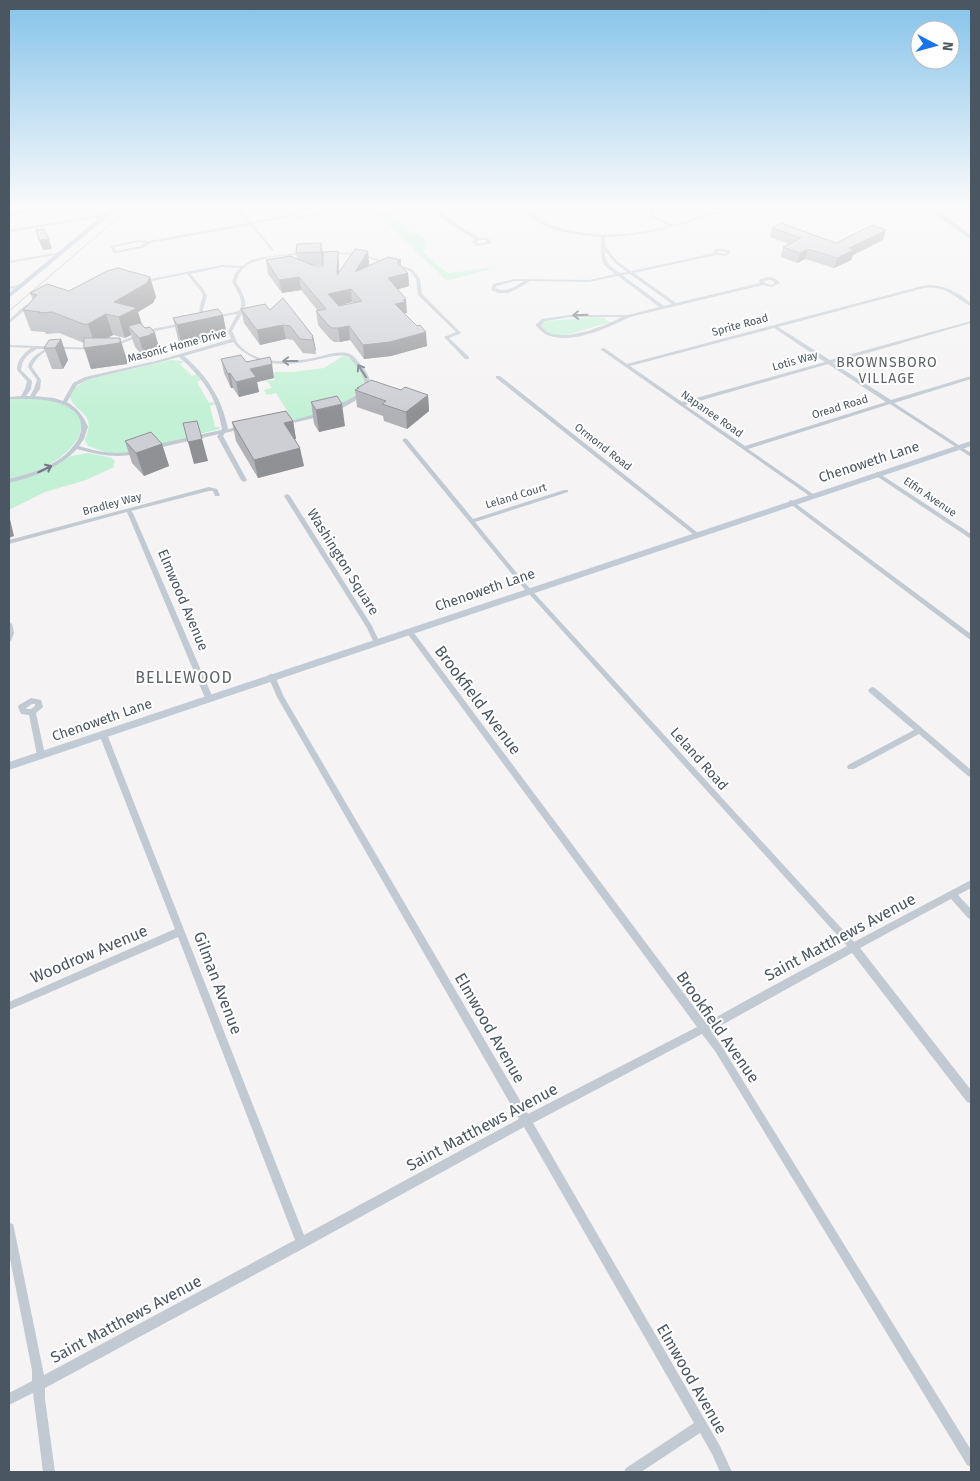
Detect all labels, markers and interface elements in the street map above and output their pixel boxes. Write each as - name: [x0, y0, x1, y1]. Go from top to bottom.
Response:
- north arrow: [910, 20, 960, 70]
- text: N: [938, 41, 956, 52]
- one-way arrow: [572, 311, 588, 320]
- street label: Sprite Road: [710, 311, 770, 339]
- street label: Masonic Home Drive: [126, 327, 228, 365]
- street label: Lotis Way: [771, 348, 820, 374]
- district label: BROWNSBORO VILLAGE: [836, 354, 938, 387]
- one-way arrow: [282, 356, 298, 366]
- one-way arrow: [357, 364, 367, 378]
- street label: Napanee Road: [679, 388, 745, 440]
- street label: Oread Road: [810, 392, 870, 422]
- street label: Ormond Road: [572, 421, 634, 473]
- street label: Chenoweth Lane: [817, 438, 921, 486]
- one-way arrow: [37, 463, 52, 473]
- street label: Elfin Avenue: [901, 474, 959, 520]
- street label: Leland Court: [484, 481, 548, 511]
- street label: Bradley Way: [81, 490, 143, 518]
- street label: Washington Square: [303, 506, 383, 618]
- street label: Elmwood Avenue: [154, 547, 212, 653]
- street label: Chenoweth Lane: [433, 565, 537, 615]
- street label: Brookfield Avenue: [431, 642, 525, 758]
- district label: BELLEWOOD: [135, 668, 233, 687]
- street label: Chenoweth Lane: [50, 695, 154, 745]
- street label: Leland Road: [666, 724, 732, 794]
- street label: Saint Matthews Avenue: [761, 889, 919, 985]
- street label: Woodrow Avenue: [28, 921, 150, 987]
- street label: Gilman Avenue: [190, 929, 246, 1037]
- street label: Brookfield Avenue: [672, 968, 764, 1086]
- street label: Elmwood Avenue: [451, 970, 529, 1086]
- street label: Saint Matthews Avenue: [403, 1079, 561, 1175]
- street label: Saint Matthews Avenue: [47, 1271, 205, 1367]
- street label: Elmwood Avenue: [653, 1321, 731, 1437]

